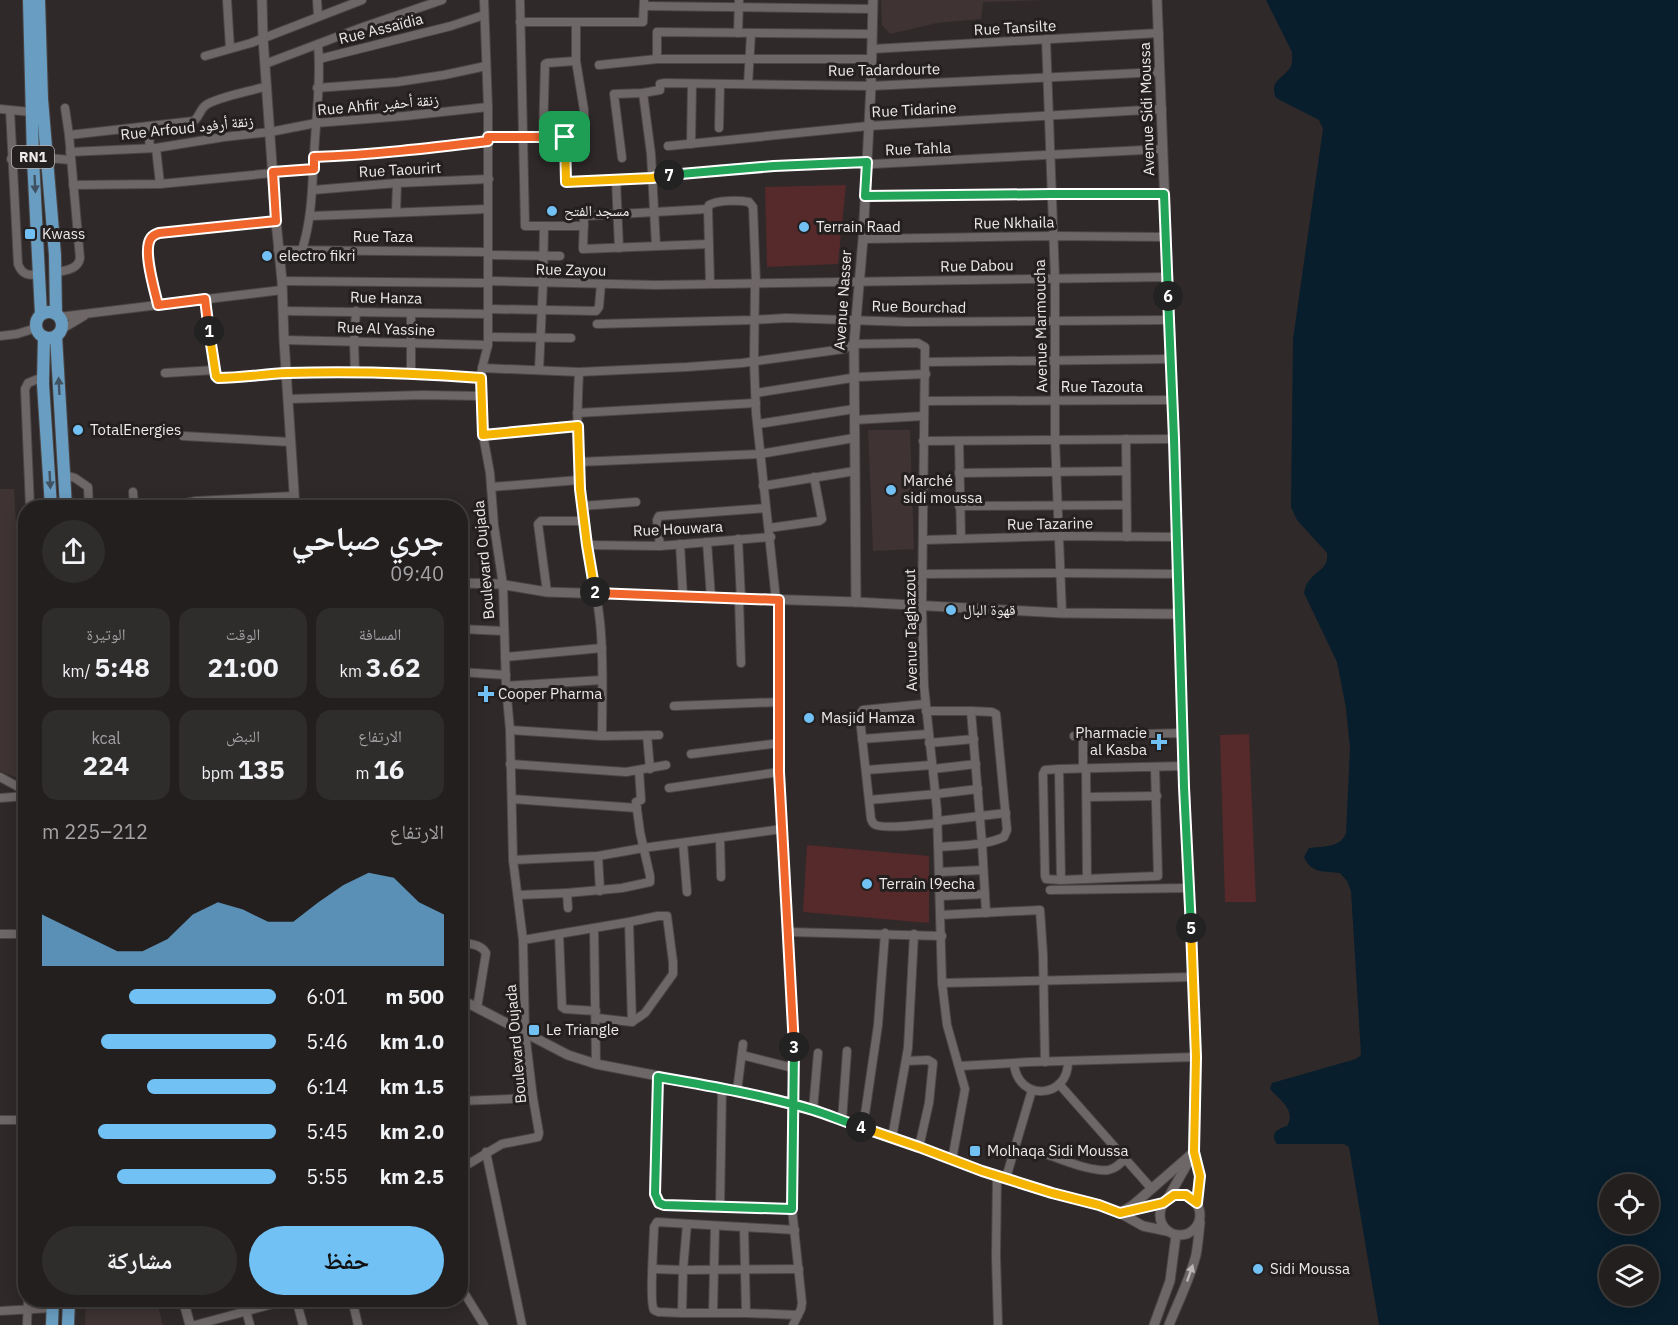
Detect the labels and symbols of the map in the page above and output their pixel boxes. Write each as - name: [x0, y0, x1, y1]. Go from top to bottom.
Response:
- street label: Rue Assaïdia: [337, 9, 425, 48]
- street label: Rue Tansilte: [973, 16, 1057, 39]
- street label: Avenue Sidi Moussa: [1135, 42, 1158, 176]
- street label: Rue Tadardourte: [828, 59, 940, 80]
- street label: Rue Ahfir زنقة أحفير: [316, 90, 440, 119]
- street label: Rue Tidarine: [871, 98, 957, 121]
- street label: Rue Arfoud زنقة أرفود: [119, 111, 255, 144]
- pin: [539, 111, 590, 162]
- street label: Rue Tahla: [885, 138, 951, 159]
- road number: RN1: [12, 146, 54, 168]
- street label: Rue Taourirt: [358, 158, 442, 181]
- pin: 7: [654, 160, 684, 190]
- one-way arrow: [30, 175, 39, 194]
- place label: مسجد الفتح: [564, 201, 630, 221]
- marker: مسجد الفتح: [545, 204, 559, 218]
- street label: Rue Nkhaila: [973, 212, 1055, 233]
- place label: Terrain Raad: [816, 217, 901, 236]
- marker: Terrain Raad: [797, 220, 811, 234]
- place label: Kwass: [42, 224, 85, 243]
- marker: Kwass: [23, 227, 37, 241]
- street label: Rue Taza: [353, 227, 413, 246]
- place label: electro fikri: [279, 246, 355, 265]
- marker: electro fikri: [260, 249, 274, 263]
- street label: Avenue Nasser: [830, 249, 856, 351]
- street label: Rue Dabou: [940, 255, 1014, 276]
- street label: Rue Zayou: [535, 259, 607, 280]
- street label: Avenue Marmoucha: [1030, 259, 1051, 393]
- pin: 6: [1153, 281, 1183, 311]
- street label: Rue Hanza: [350, 287, 422, 308]
- street label: Rue Bourchad: [871, 296, 967, 317]
- pin: 1: [194, 316, 224, 346]
- street label: Rue Al Yassine: [337, 317, 435, 340]
- one-way arrow: [54, 376, 63, 395]
- street label: Rue Tazouta: [1061, 377, 1143, 396]
- place label: TotalEnergies: [90, 420, 181, 439]
- marker: TotalEnergies: [71, 423, 85, 437]
- one-way arrow: [45, 470, 55, 489]
- place label: Marché sidi moussa: [903, 471, 983, 507]
- marker: Marché sidi moussa: [884, 483, 898, 497]
- street label: Boulevard Oujada: [469, 500, 498, 620]
- street label: Rue Tazarine: [1007, 513, 1093, 534]
- street label: Rue Houwara: [632, 517, 724, 540]
- street label: Avenue Taghazout: [900, 569, 921, 691]
- pin: 2: [580, 577, 610, 607]
- place label: قهوة البال: [963, 600, 1016, 620]
- marker: قهوة البال: [944, 603, 958, 617]
- place label: Cooper Pharma: [498, 684, 602, 703]
- marker: Cooper Pharma: [479, 687, 493, 701]
- place label: Masjid Hamza: [821, 708, 915, 727]
- marker: Masjid Hamza: [802, 711, 816, 725]
- place label: Pharmacie al Kasba: [1075, 723, 1147, 759]
- marker: Pharmacie al Kasba: [1152, 735, 1166, 749]
- place label: Terrain l9echa: [879, 874, 975, 893]
- marker: Terrain l9echa: [860, 877, 874, 891]
- pin: 5: [1176, 913, 1206, 943]
- street label: Boulevard Oujada: [501, 984, 530, 1104]
- place label: Le Triangle: [546, 1020, 619, 1039]
- marker: Le Triangle: [527, 1023, 541, 1037]
- pin: 3: [779, 1032, 809, 1062]
- pin: 4: [846, 1112, 876, 1142]
- place label: Molhaqa Sidi Moussa: [987, 1141, 1129, 1160]
- marker: Molhaqa Sidi Moussa: [968, 1144, 982, 1158]
- place label: Sidi Moussa: [1270, 1259, 1350, 1278]
- marker: Sidi Moussa: [1251, 1262, 1265, 1276]
- one-way arrow: [1186, 1264, 1196, 1282]

